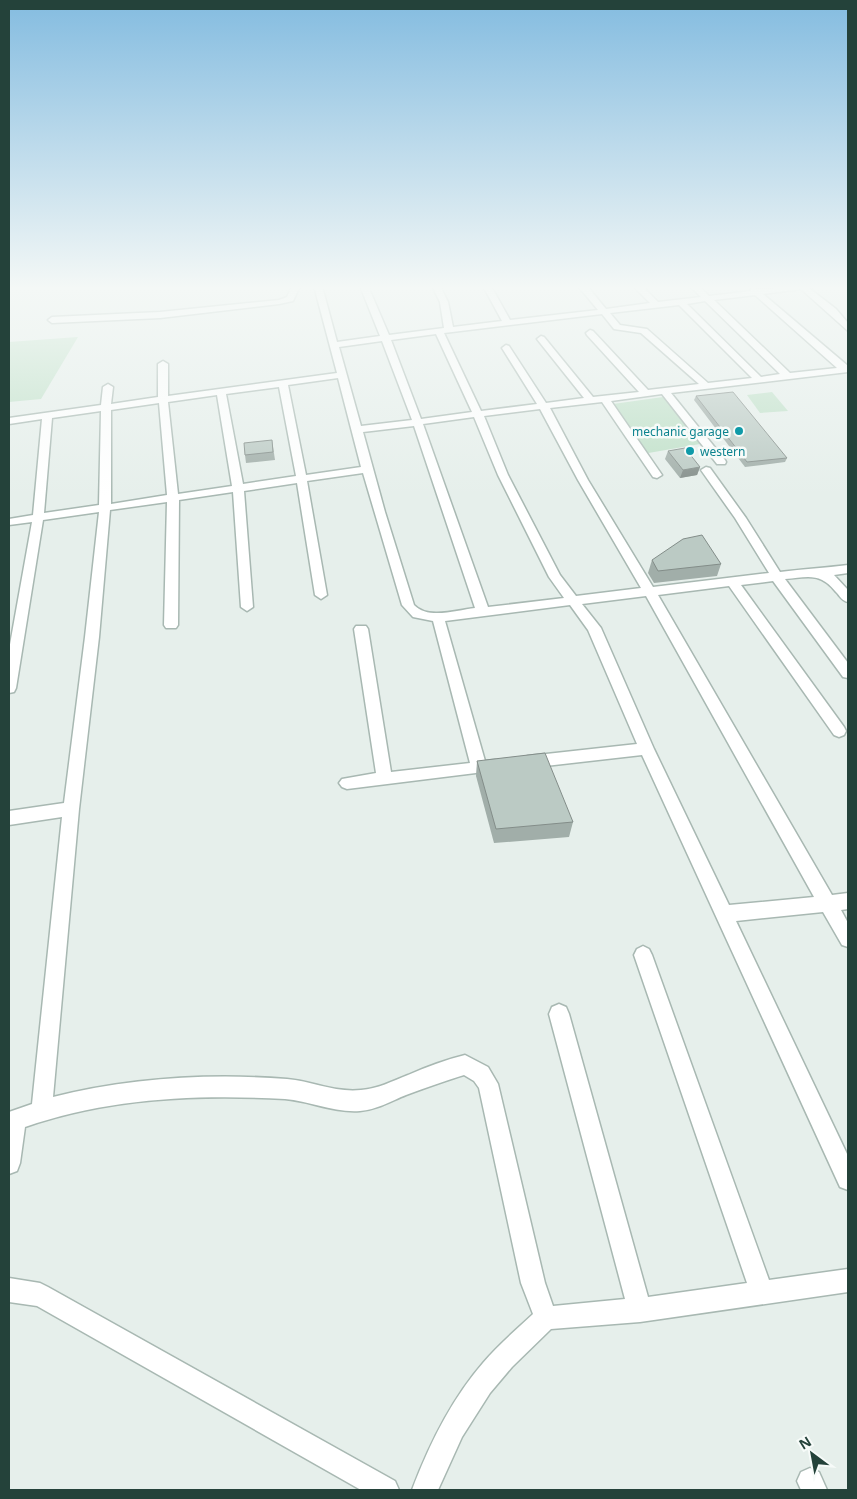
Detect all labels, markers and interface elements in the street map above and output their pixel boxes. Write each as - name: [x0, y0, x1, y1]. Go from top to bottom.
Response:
- place label: mechanic garage: [632, 423, 729, 440]
- marker: mechanic garage: [733, 425, 745, 437]
- place label: western: [700, 443, 745, 460]
- marker: western: [684, 445, 696, 457]
- north arrow: [787, 1429, 837, 1479]
- text: N: [795, 1431, 815, 1454]

